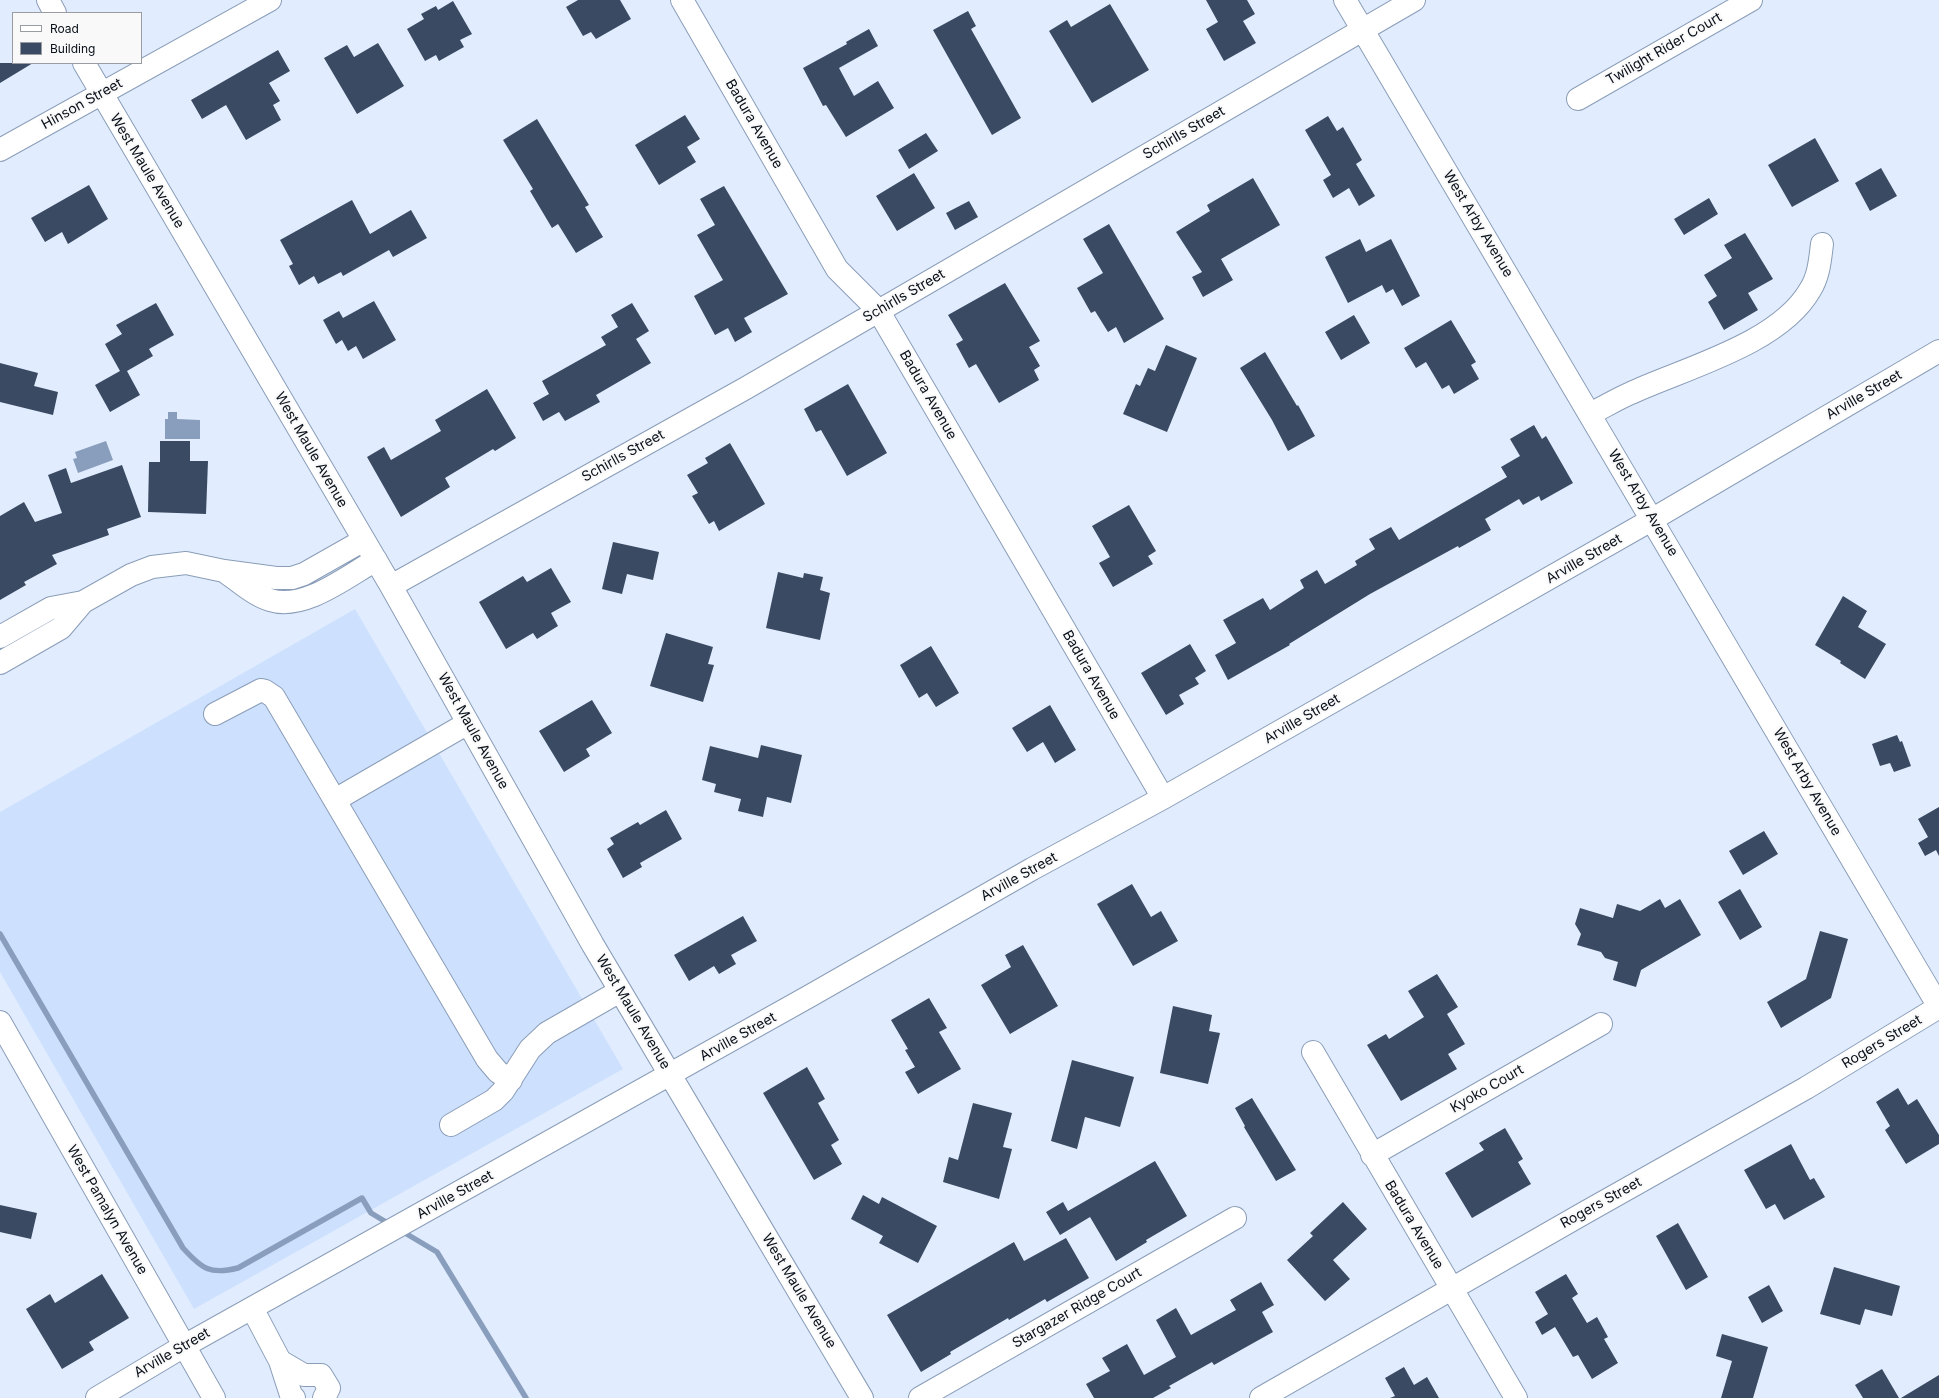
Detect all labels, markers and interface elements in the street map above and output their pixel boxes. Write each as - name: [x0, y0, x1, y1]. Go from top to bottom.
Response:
- street label: Twilight Rider Court: [1603, 9, 1725, 89]
- legend: [12, 12, 142, 64]
- text: Road: [50, 21, 79, 36]
- text: Building: [50, 41, 95, 56]
- street label: Hinson Street: [39, 75, 125, 133]
- street label: Badura Avenue: [722, 76, 786, 172]
- street label: Schirlls Street: [1140, 103, 1228, 163]
- street label: West Maule Avenue: [106, 111, 188, 231]
- street label: West Arby Avenue: [1439, 168, 1517, 280]
- street label: Schirlls Street: [860, 266, 948, 326]
- street label: Badura Avenue: [896, 347, 960, 443]
- street label: Arville Street: [1823, 367, 1905, 423]
- street label: West Maule Avenue: [271, 389, 351, 511]
- street label: Schirlls Street: [579, 426, 667, 486]
- street label: West Arby Avenue: [1604, 447, 1682, 559]
- street label: Arville Street: [1543, 531, 1625, 587]
- street label: Badura Avenue: [1059, 627, 1123, 723]
- street label: West Maule Avenue: [434, 670, 512, 792]
- street label: Arville Street: [1261, 691, 1343, 747]
- street label: West Arby Avenue: [1769, 725, 1845, 839]
- street label: Arville Street: [978, 849, 1060, 905]
- street label: West Maule Avenue: [592, 952, 674, 1072]
- street label: Arville Street: [697, 1009, 779, 1065]
- street label: Rogers Street: [1839, 1012, 1925, 1072]
- street label: Kyoko Court: [1448, 1061, 1526, 1117]
- street label: West Pamalyn Avenue: [63, 1142, 151, 1278]
- street label: Arville Street: [414, 1167, 496, 1223]
- street label: Rogers Street: [1558, 1174, 1644, 1232]
- street label: Badura Avenue: [1381, 1178, 1447, 1272]
- street label: West Maule Avenue: [758, 1231, 840, 1351]
- street label: Stargazer Ridge Court: [1009, 1264, 1145, 1352]
- street label: Arville Street: [131, 1325, 213, 1381]

